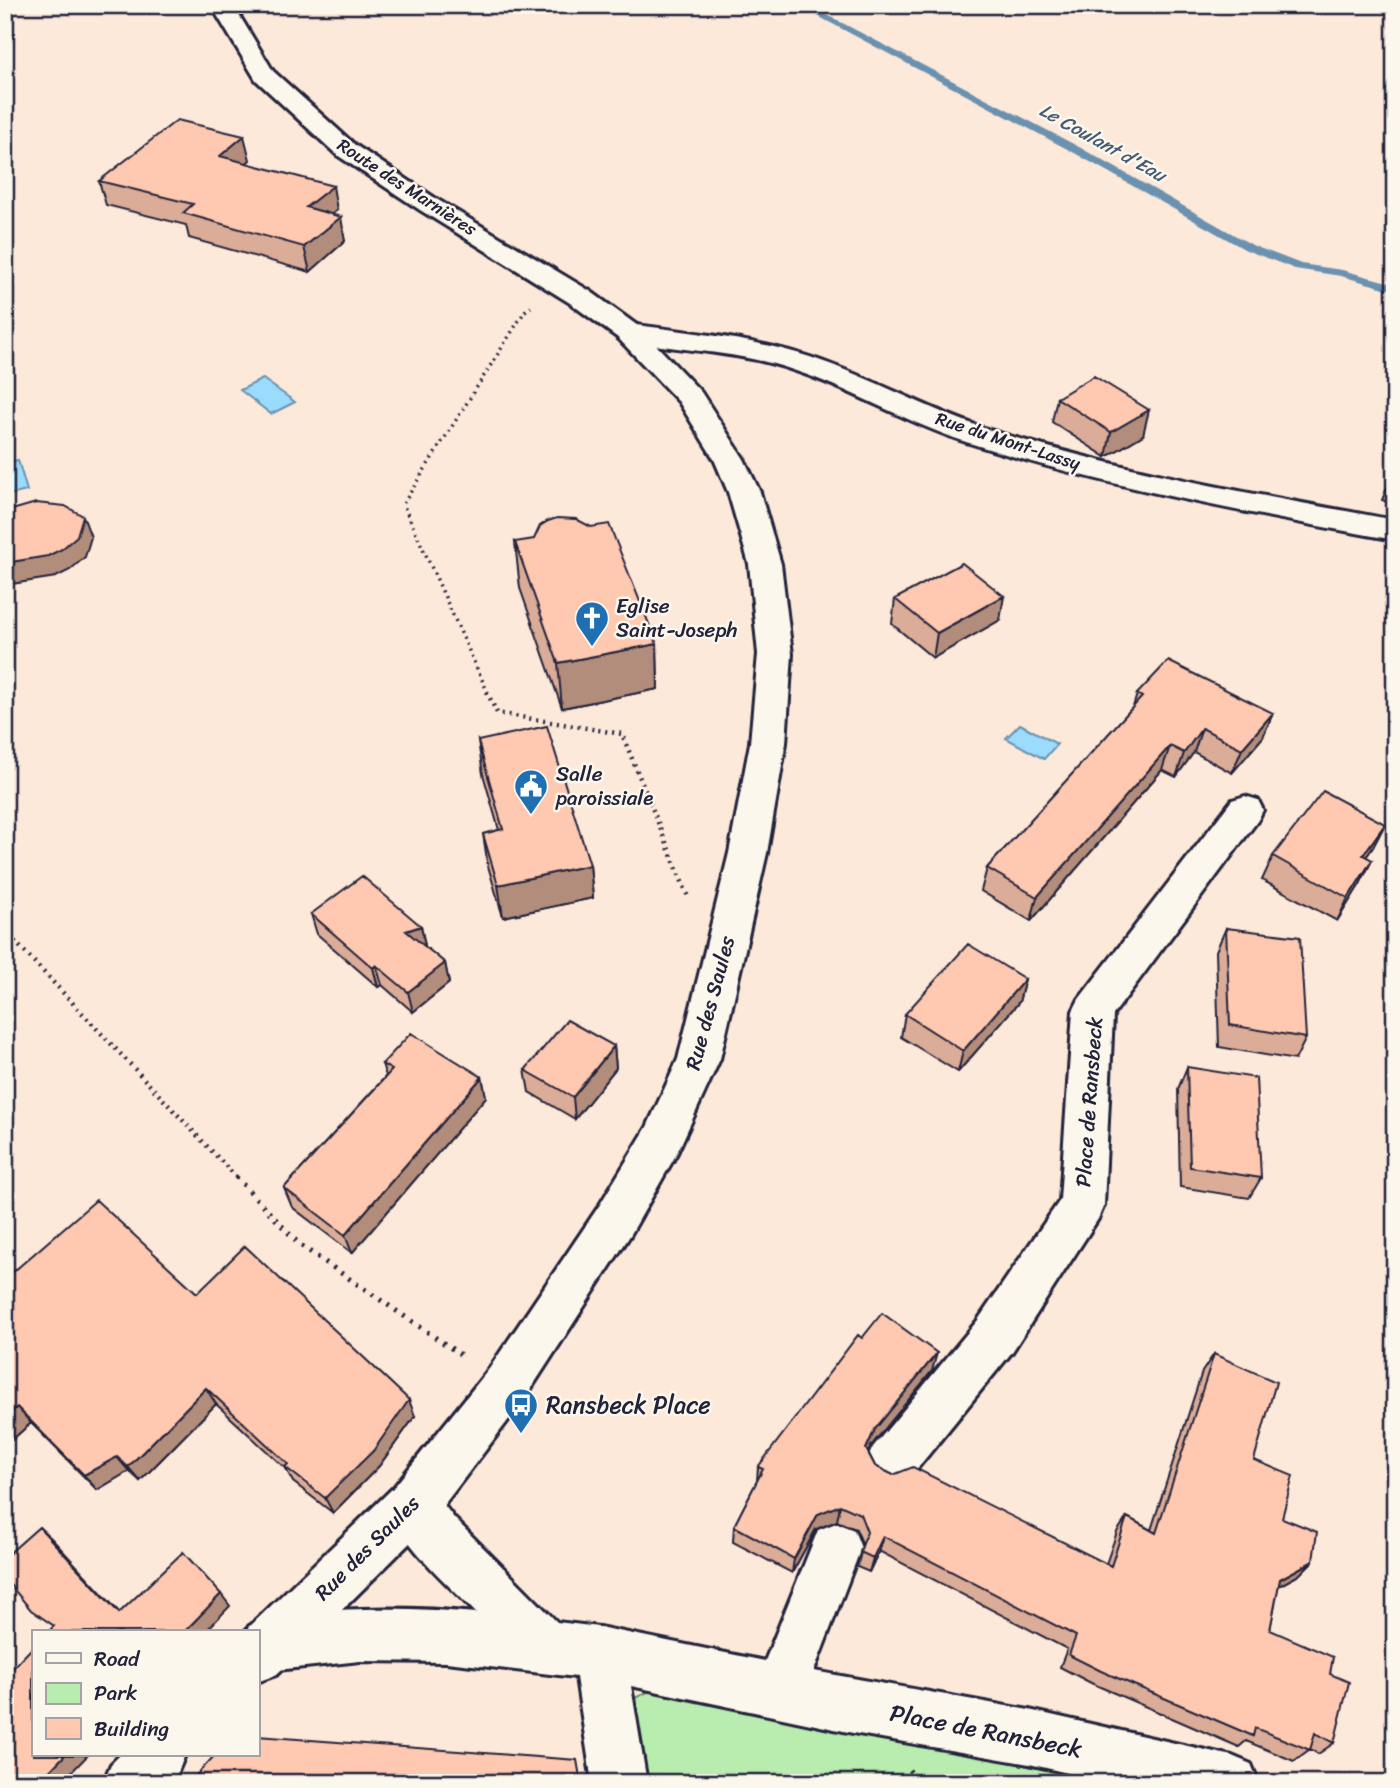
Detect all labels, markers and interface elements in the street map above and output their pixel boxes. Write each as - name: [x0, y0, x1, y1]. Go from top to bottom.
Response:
- water label: Le Coulant d'Eau: [1033, 94, 1175, 192]
- street label: Route des Marnières: [330, 130, 484, 245]
- street label: Rue du Mont-Lassy: [931, 403, 1085, 480]
- place label: Eglise Saint-Joseph: [616, 587, 738, 649]
- church icon: Eglise Saint-Joseph: [573, 599, 611, 648]
- place label: Salle paroissiale: [555, 755, 653, 817]
- public building icon: Salle paroissiale: [512, 767, 550, 816]
- street label: Rue des Saules: [674, 931, 746, 1074]
- street label: Place de Ransbeck: [1064, 1016, 1114, 1188]
- place label: Ransbeck Place: [546, 1384, 710, 1426]
- bus stop icon: Ransbeck Place: [502, 1386, 540, 1435]
- street label: Rue des Saules: [305, 1486, 429, 1610]
- legend: [32, 1630, 259, 1756]
- text: Road: [94, 1640, 141, 1678]
- text: Park: [94, 1674, 137, 1712]
- street label: Place de Ransbeck: [886, 1692, 1086, 1770]
- text: Building: [94, 1710, 170, 1748]

